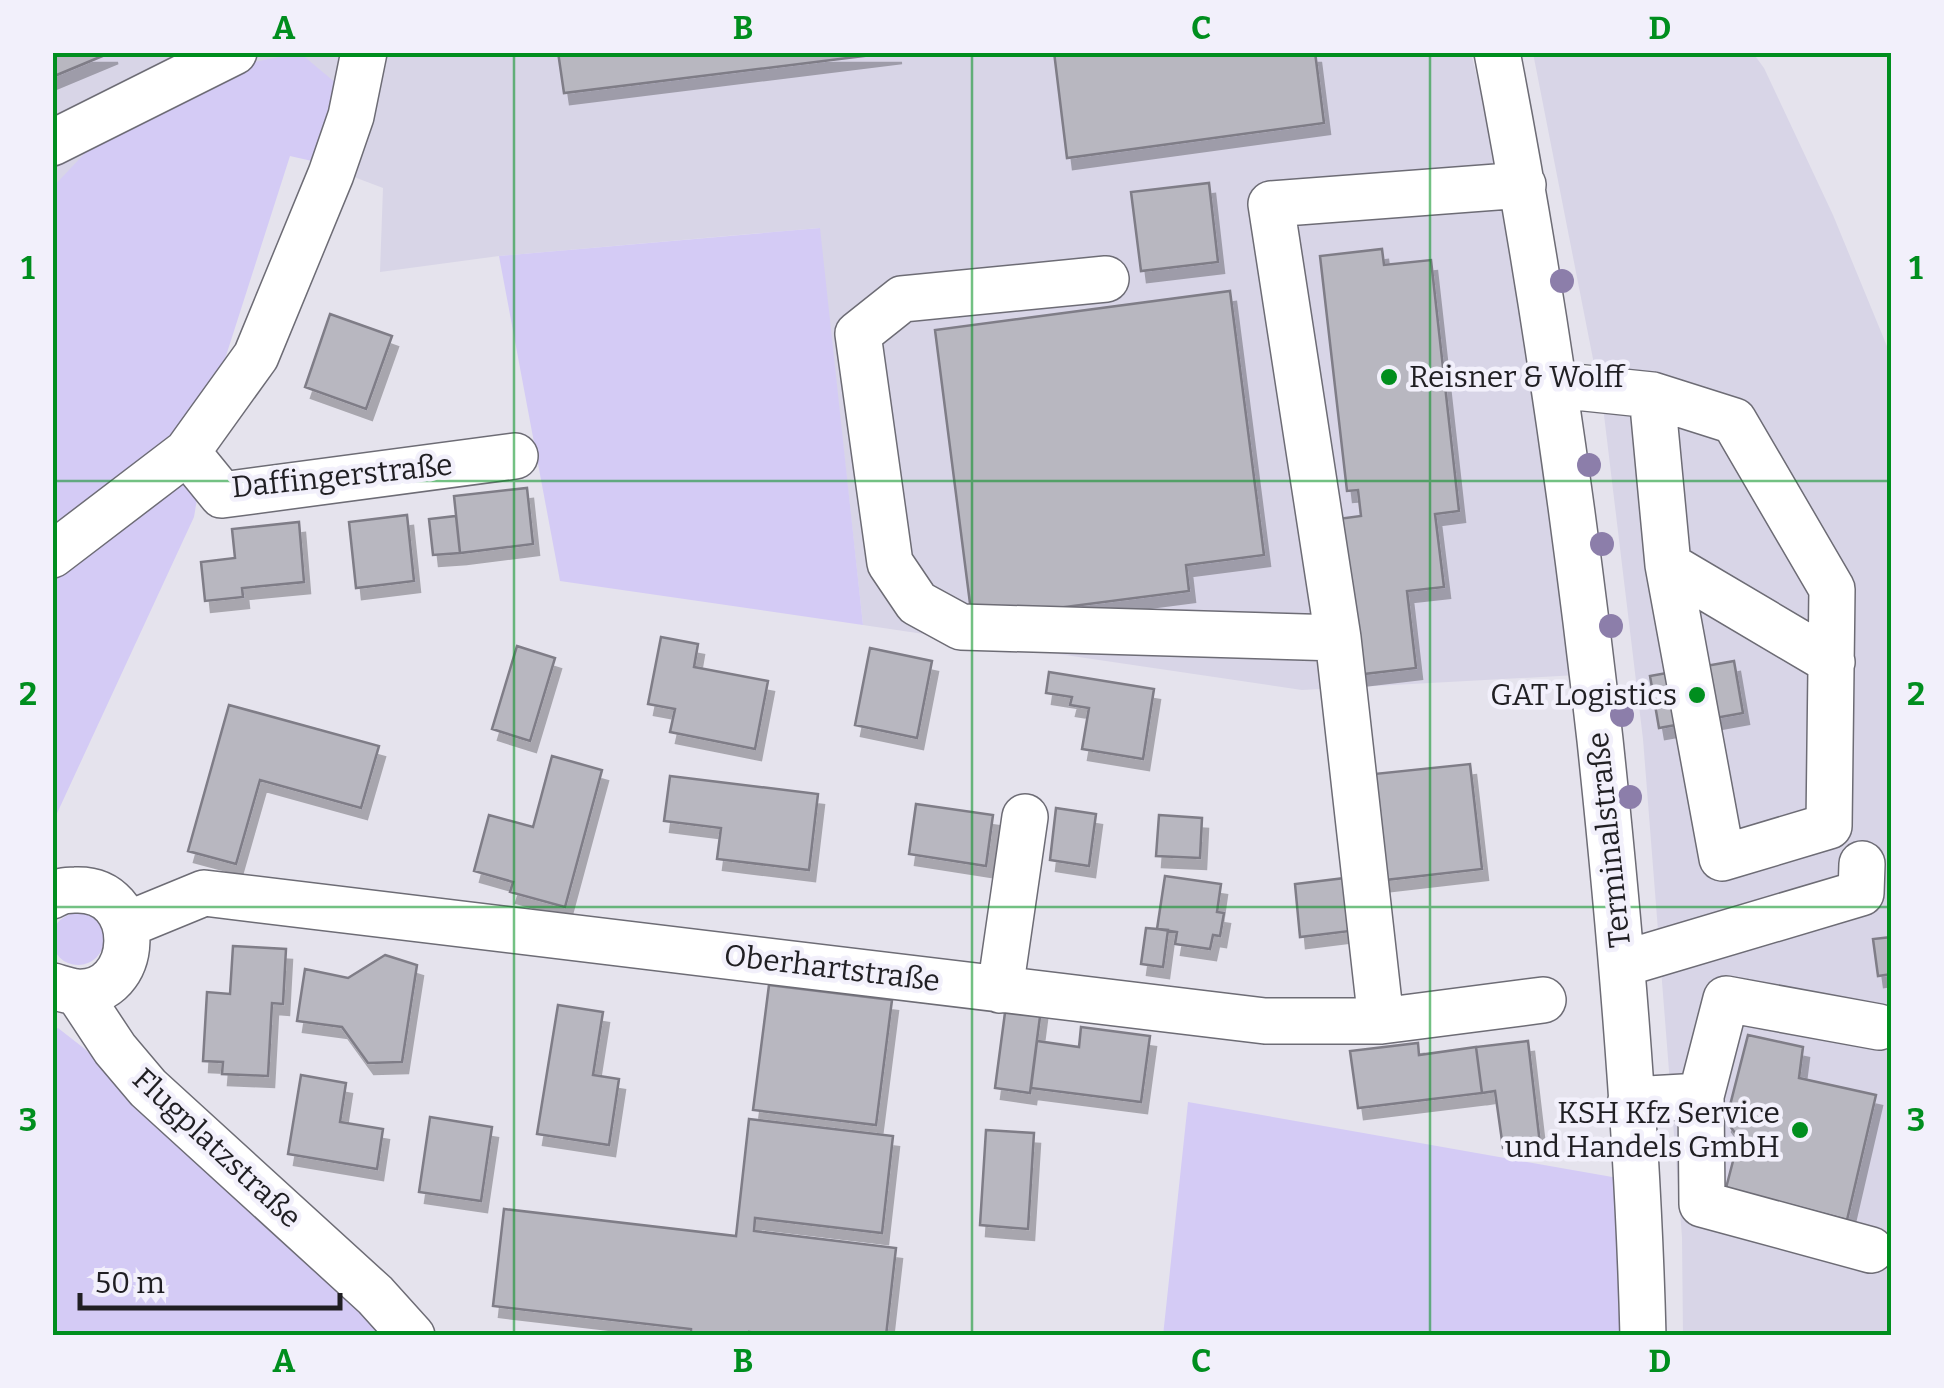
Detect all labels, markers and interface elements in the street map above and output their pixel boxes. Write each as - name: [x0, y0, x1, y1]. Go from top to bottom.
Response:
- text: A: [273, 9, 296, 47]
- text: B: [733, 9, 753, 47]
- text: C: [1191, 9, 1211, 47]
- text: D: [1649, 9, 1671, 47]
- text: 1: [21, 249, 35, 287]
- text: 1: [1909, 249, 1923, 287]
- place label: Reisner & Wolff: [1409, 359, 1627, 395]
- marker: Reisner & Wolff: [1378, 366, 1400, 388]
- street label: Daffingerstraße: [230, 446, 454, 506]
- text: 2: [19, 675, 37, 713]
- text: 2: [1907, 675, 1925, 713]
- place label: GAT Logistics: [1490, 677, 1677, 713]
- marker: GAT Logistics: [1686, 684, 1708, 706]
- street label: Terminalstraße: [1580, 730, 1638, 950]
- street label: Oberhartstraße: [722, 937, 942, 999]
- street label: Flugplatzstraße: [125, 1061, 309, 1235]
- place label: KSH Kfz Service und Handels GmbH: [1505, 1095, 1780, 1165]
- text: 3: [19, 1101, 37, 1139]
- text: 3: [1907, 1101, 1925, 1139]
- marker: KSH Kfz Service und Handels GmbH: [1789, 1119, 1811, 1141]
- scale bar: [80, 1248, 340, 1310]
- text: 50 m: [95, 1265, 165, 1301]
- text: A: [273, 1342, 296, 1380]
- text: B: [733, 1342, 753, 1380]
- text: C: [1191, 1342, 1211, 1380]
- text: D: [1649, 1342, 1671, 1380]

